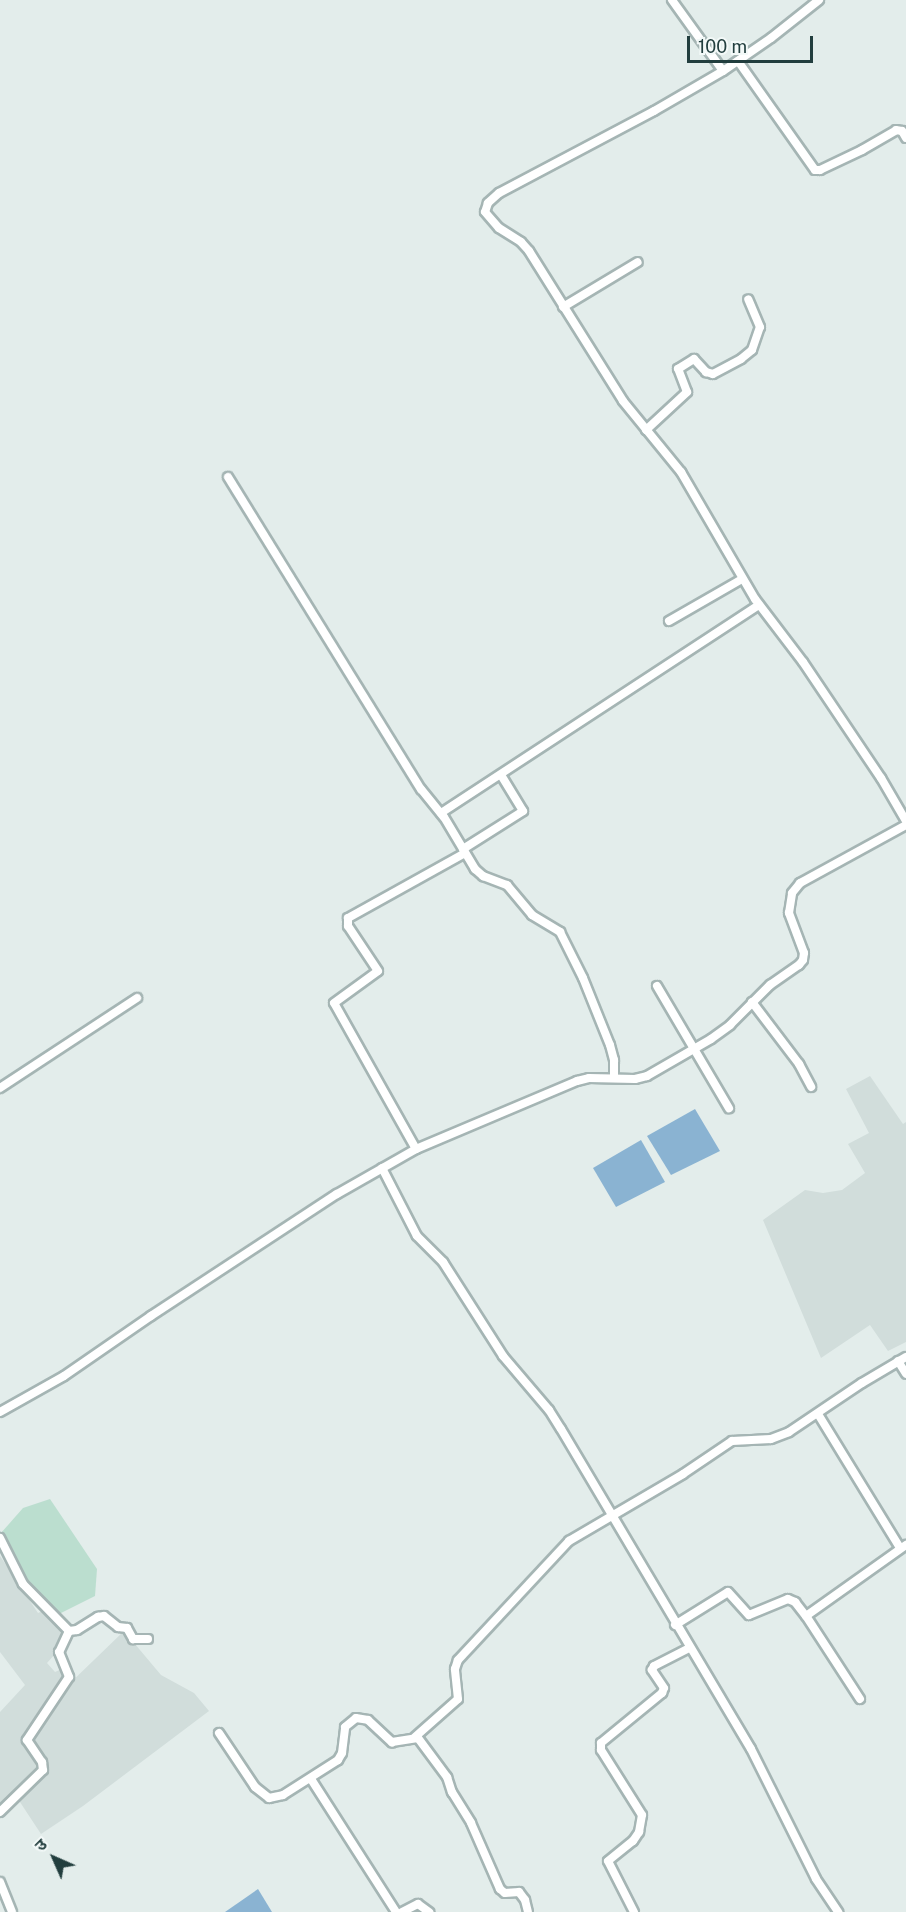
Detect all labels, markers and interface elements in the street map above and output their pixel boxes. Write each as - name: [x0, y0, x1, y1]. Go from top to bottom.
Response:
- scale bar: [690, 24, 816, 62]
- text: 100 m: [698, 36, 747, 57]
- north arrow: [24, 1828, 84, 1888]
- text: उ: [31, 1835, 51, 1855]

